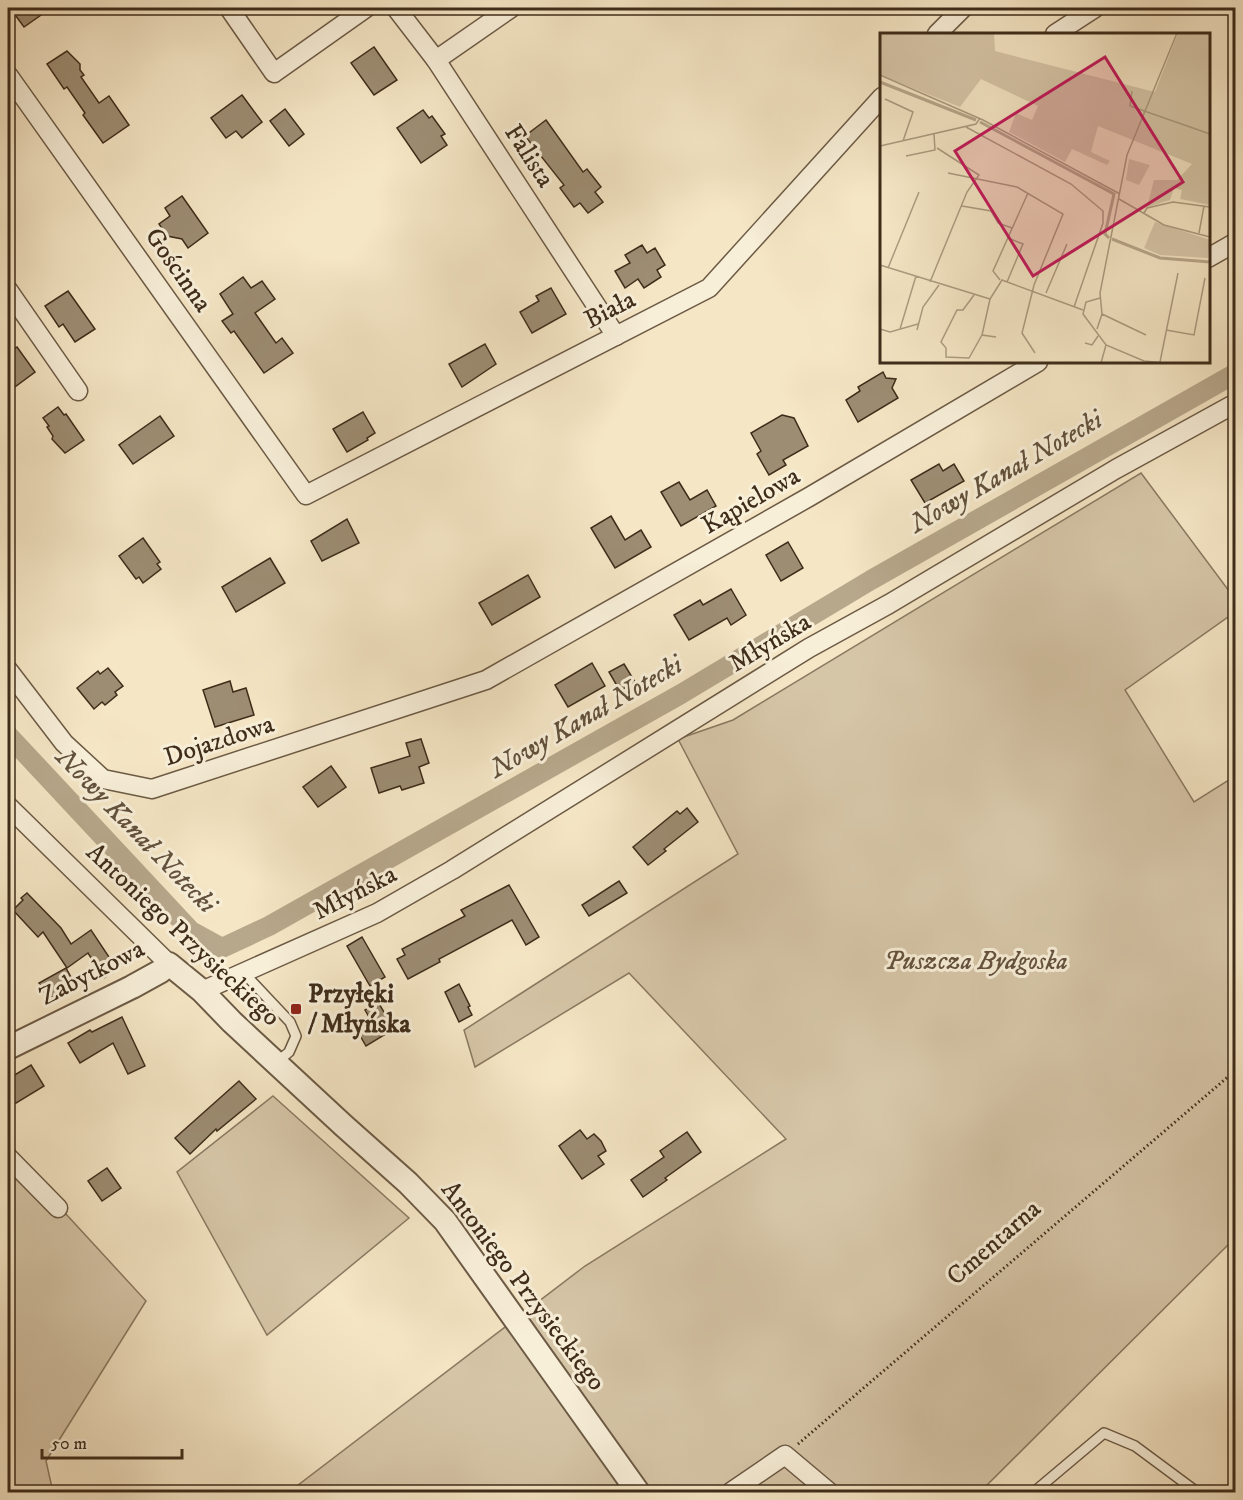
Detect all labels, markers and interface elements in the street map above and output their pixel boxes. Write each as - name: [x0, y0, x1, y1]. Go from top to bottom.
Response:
- inset map: [880, 33, 1210, 363]
- street label: Falista: [496, 118, 562, 194]
- street label: Gościnna: [137, 221, 219, 319]
- street label: Biała: [579, 283, 641, 337]
- water label: Nowy Kanał Notecki: [902, 402, 1110, 542]
- street label: Kąpielowa: [696, 460, 806, 542]
- street label: Młyńska: [723, 606, 817, 680]
- water label: Nowy Kanał Notecki: [482, 647, 690, 787]
- street label: Dojazdowa: [160, 708, 278, 774]
- water label: Nowy Kanał Notecki: [47, 740, 225, 922]
- street label: Antoniego Przysieckiego: [79, 836, 287, 1034]
- street label: Młyńska: [308, 858, 402, 928]
- street label: Zabytkowa: [34, 933, 150, 1013]
- park label: Puszcza Bydgoska: [884, 945, 1068, 978]
- place label: Przyłęki / Młyńska: [307, 978, 411, 1041]
- marker: Przyłęki / Młyńska: [289, 1002, 303, 1016]
- street label: Antoniego Przysieckiego: [433, 1175, 613, 1397]
- street label: Cmentarna: [940, 1193, 1048, 1293]
- scale bar: [42, 1422, 182, 1460]
- text: 50 m: [51, 1433, 87, 1455]

